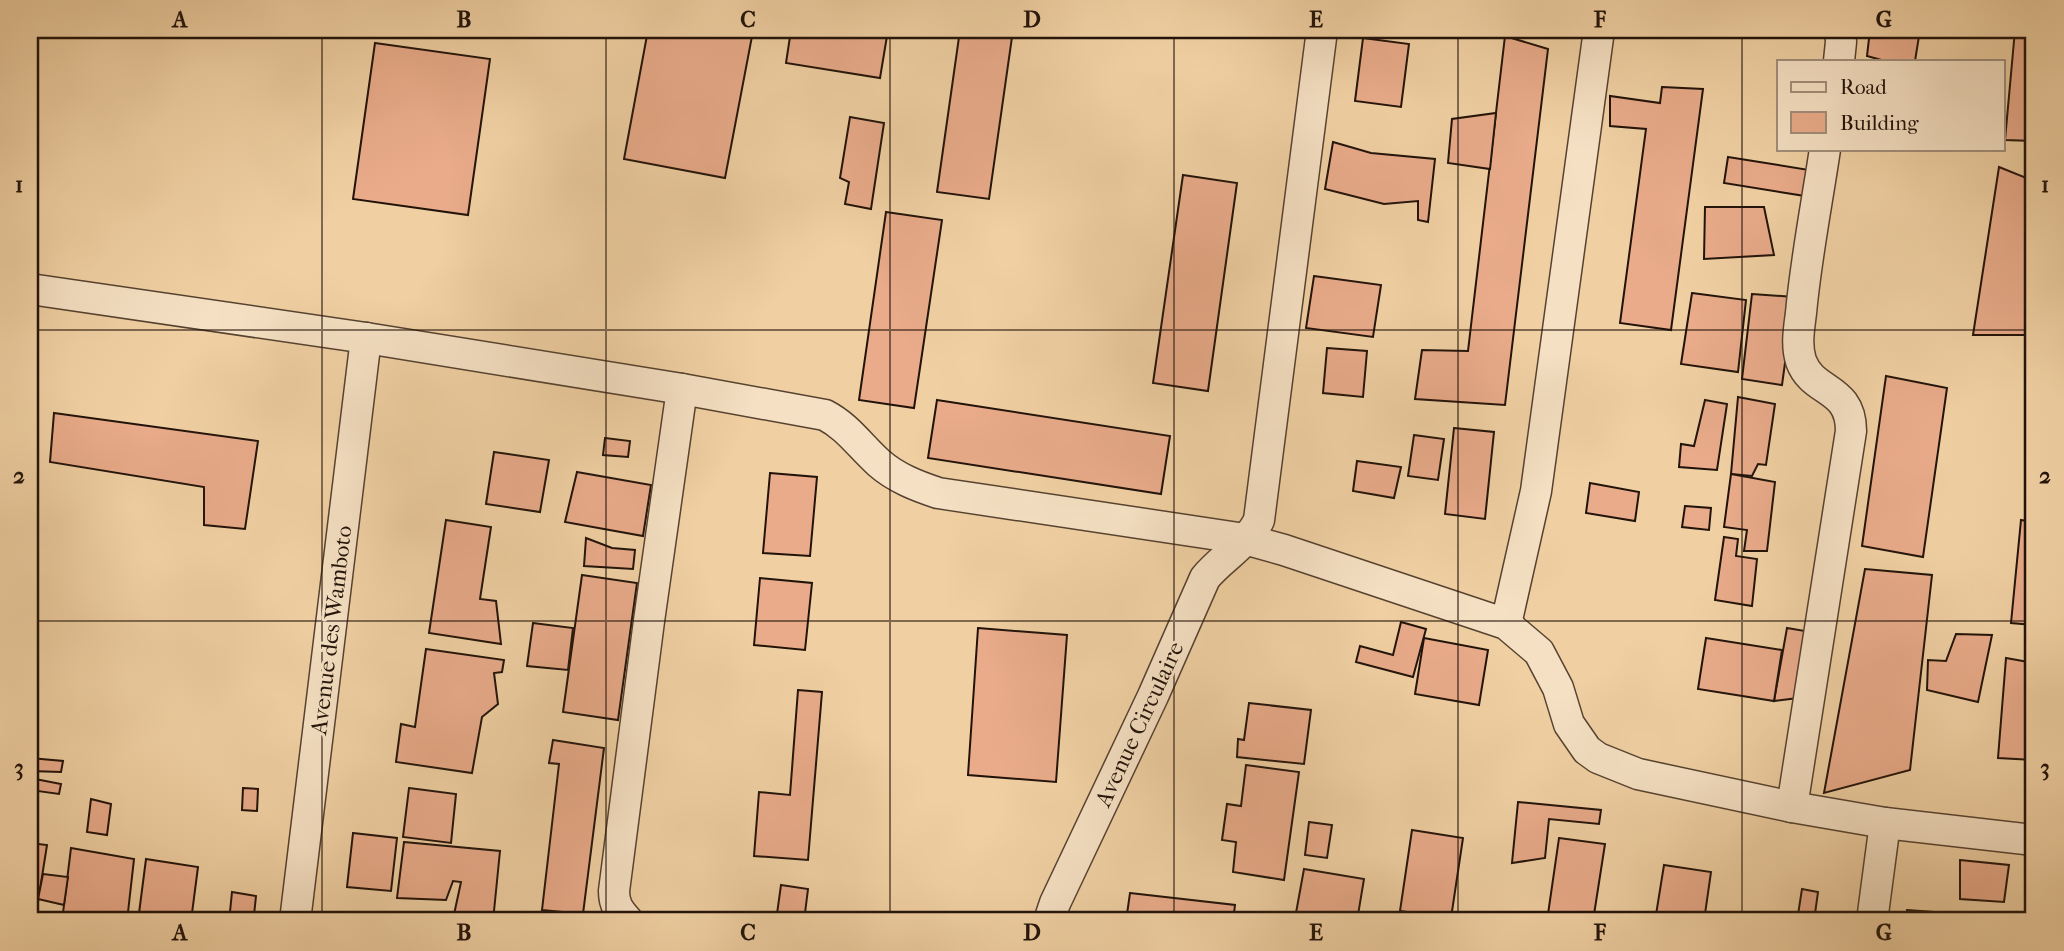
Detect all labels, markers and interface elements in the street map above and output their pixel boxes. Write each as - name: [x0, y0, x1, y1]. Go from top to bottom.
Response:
- text: A: [171, 6, 189, 33]
- text: B: [457, 6, 472, 33]
- text: C: [740, 6, 756, 33]
- text: D: [1023, 6, 1041, 33]
- text: E: [1309, 6, 1323, 33]
- text: F: [1593, 6, 1607, 33]
- text: G: [1876, 6, 1892, 33]
- legend: [1777, 60, 2004, 150]
- text: Road: [1840, 75, 1887, 99]
- text: Building: [1840, 111, 1919, 135]
- text: 1: [15, 171, 23, 198]
- text: 1: [2041, 171, 2049, 198]
- text: 2: [13, 462, 25, 489]
- text: 2: [2039, 462, 2051, 489]
- street label: Avenue des Wamboto: [305, 524, 358, 737]
- street label: Avenue Circulaire: [1089, 637, 1190, 812]
- text: 3: [14, 754, 24, 781]
- text: 3: [2040, 754, 2050, 781]
- text: A: [171, 919, 189, 946]
- text: B: [457, 919, 472, 946]
- text: C: [740, 919, 756, 946]
- text: D: [1023, 919, 1041, 946]
- text: E: [1309, 919, 1323, 946]
- text: F: [1593, 919, 1607, 946]
- text: G: [1876, 919, 1892, 946]

